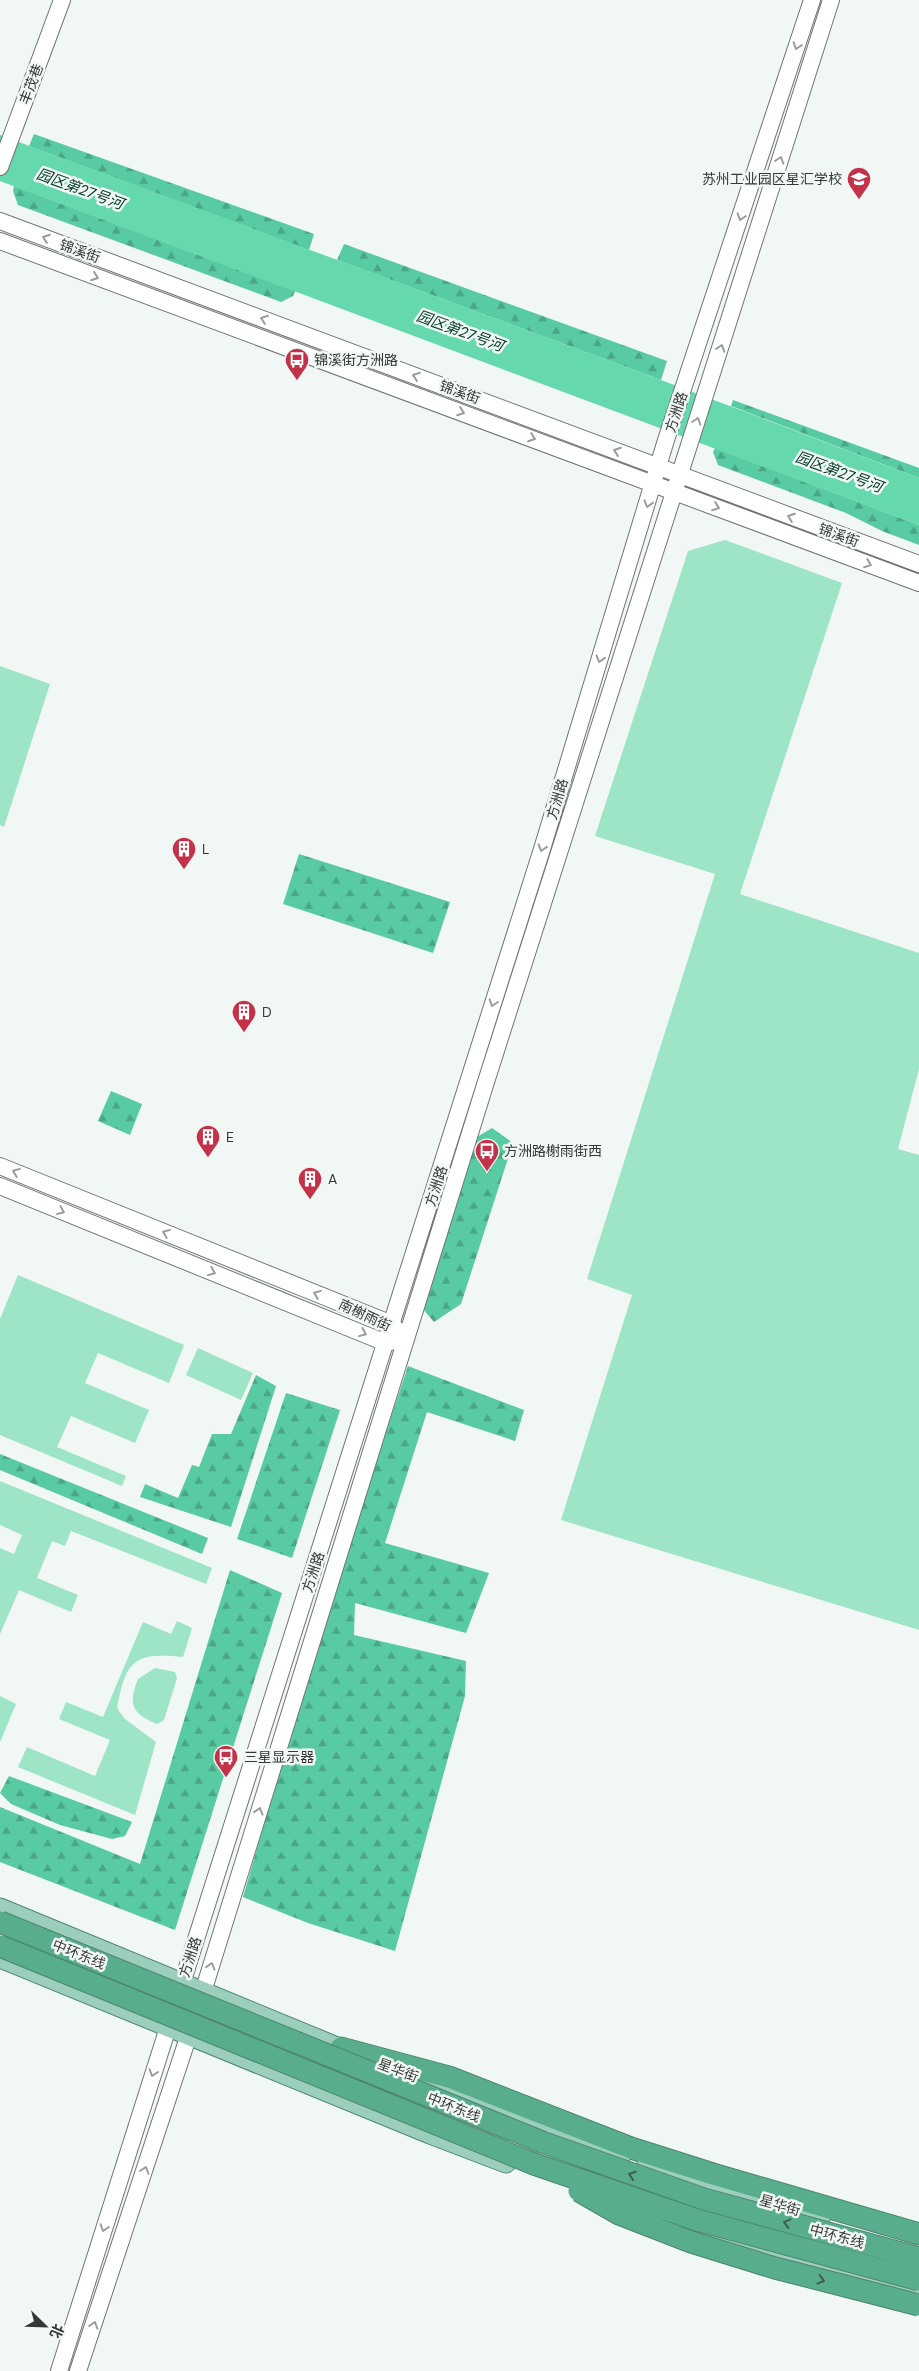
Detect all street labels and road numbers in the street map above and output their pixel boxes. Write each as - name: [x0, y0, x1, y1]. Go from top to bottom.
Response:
- street label: 丰茂巷: [15, 61, 47, 107]
- street label: 锦溪街: [57, 235, 103, 267]
- street label: 锦溪街: [437, 376, 483, 408]
- street label: 方洲路: [661, 389, 691, 435]
- street label: 锦溪街: [816, 519, 862, 551]
- street label: 方洲路: [542, 776, 572, 822]
- street label: 方洲路: [421, 1163, 451, 1209]
- street label: 南榭雨街: [336, 1295, 394, 1335]
- street label: 方洲路: [298, 1549, 328, 1595]
- street label: 方洲路: [175, 1934, 205, 1980]
- street label: 中环东线: [50, 1935, 108, 1973]
- street label: 星华街: [375, 2054, 421, 2086]
- street label: 中环东线: [425, 2088, 483, 2126]
- street label: 星华街: [757, 2191, 803, 2219]
- street label: 中环东线: [808, 2220, 866, 2252]

